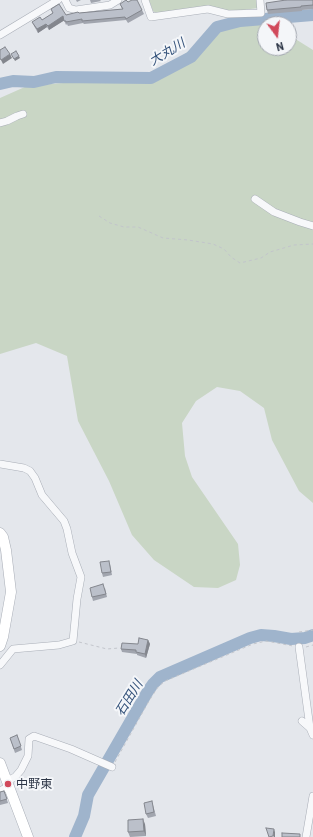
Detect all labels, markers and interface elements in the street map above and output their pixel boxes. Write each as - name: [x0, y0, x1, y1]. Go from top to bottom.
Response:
- north arrow: [257, 16, 297, 56]
- water label: 大丸川: [146, 35, 188, 69]
- text: N: [275, 40, 285, 54]
- water label: 石田川: [112, 677, 146, 719]
- place label: 中野東: [16, 777, 52, 791]
- marker: 中野東: [3, 779, 13, 789]

